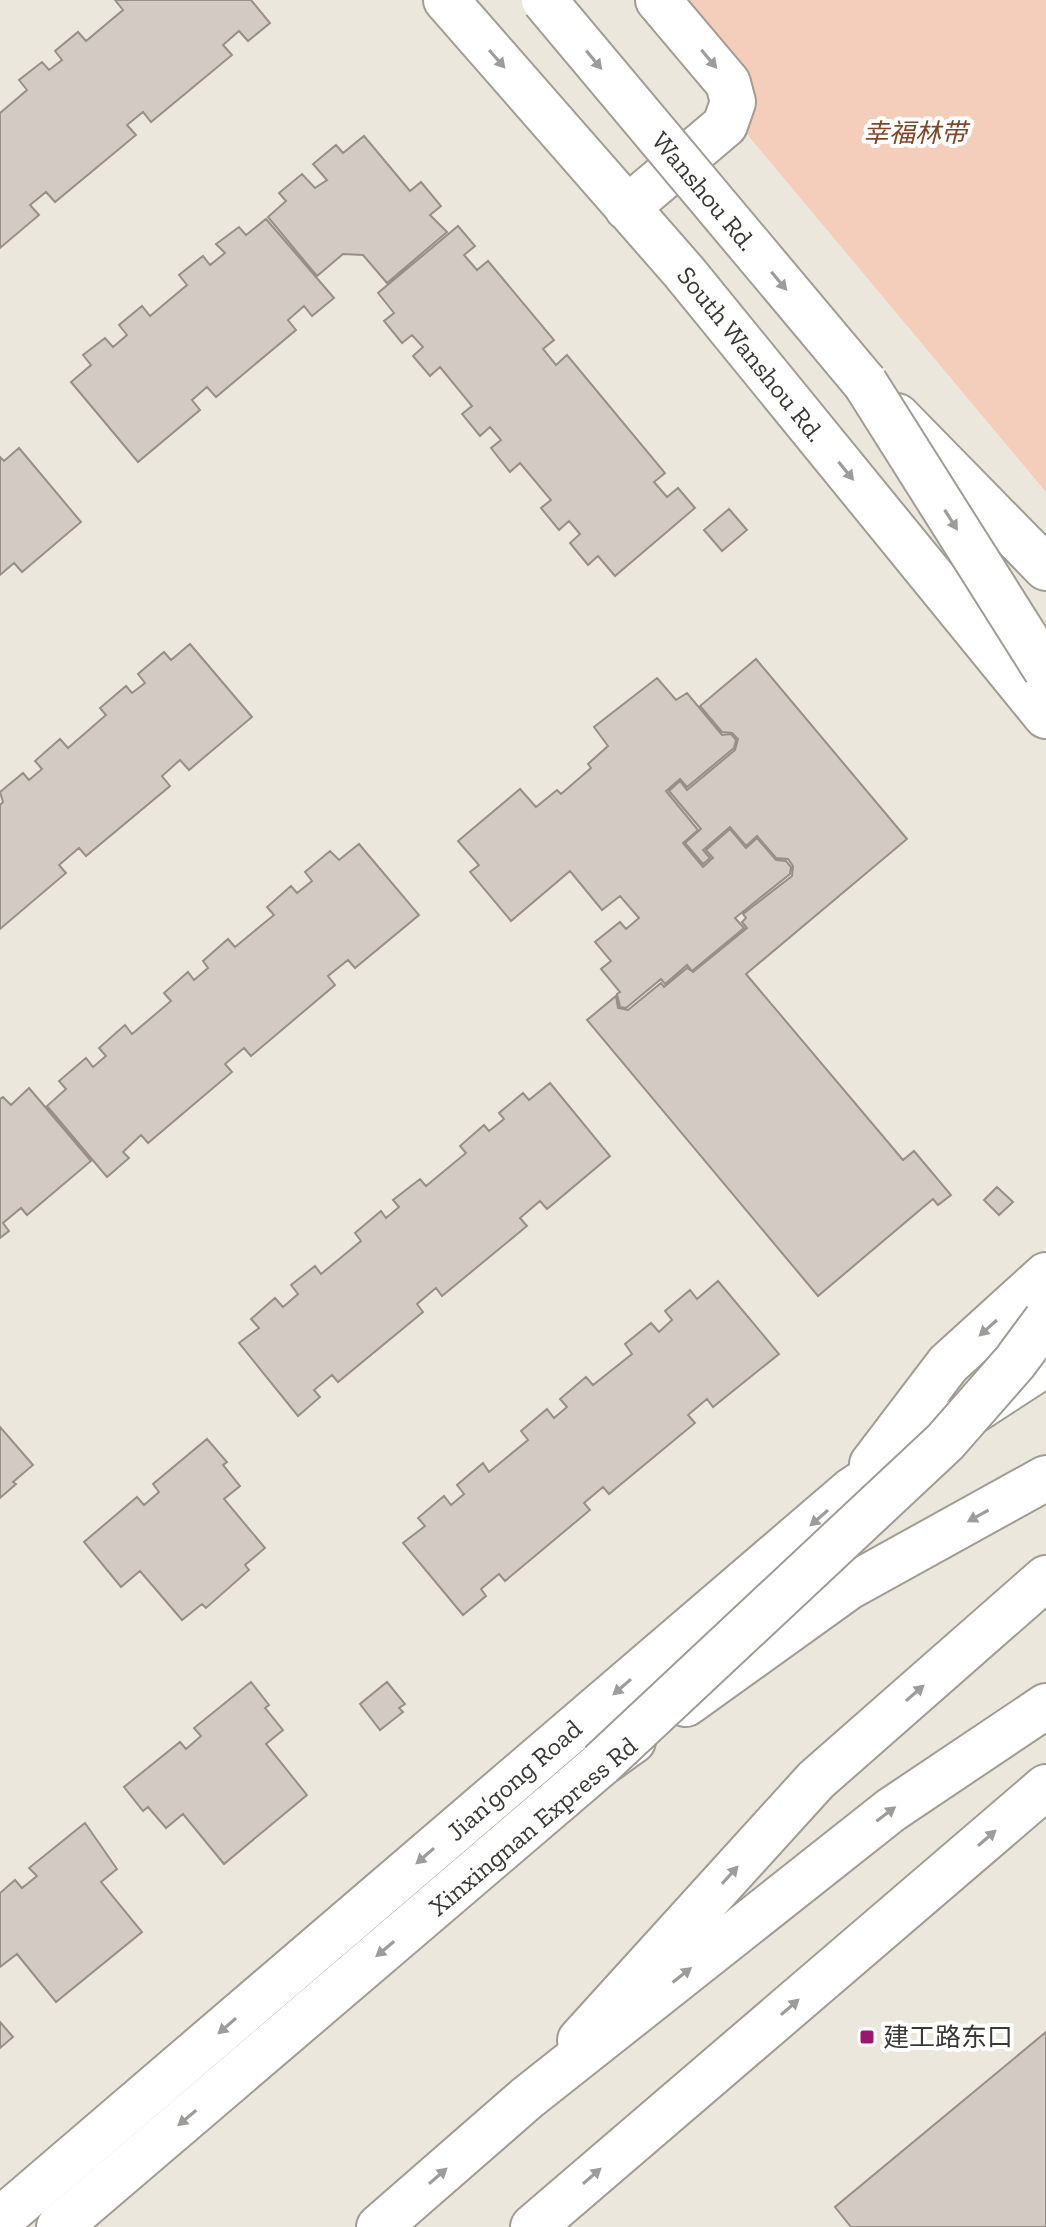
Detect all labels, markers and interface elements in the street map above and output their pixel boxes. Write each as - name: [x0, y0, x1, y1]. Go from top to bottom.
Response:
- one-way arrow: [488, 49, 506, 68]
- one-way arrow: [700, 49, 717, 69]
- one-way arrow: [585, 50, 602, 70]
- park label: 幸福林带: [863, 117, 971, 149]
- street label: Wanshou Rd.: [645, 125, 763, 257]
- street label: South Wanshou Rd.: [670, 260, 832, 448]
- one-way arrow: [770, 270, 787, 290]
- one-way arrow: [837, 461, 854, 481]
- one-way arrow: [944, 509, 959, 530]
- one-way arrow: [979, 1318, 998, 1336]
- one-way arrow: [810, 1509, 830, 1526]
- one-way arrow: [966, 1509, 989, 1523]
- one-way arrow: [612, 1678, 632, 1695]
- one-way arrow: [906, 1684, 925, 1702]
- street label: Jian‘gong Road: [440, 1713, 588, 1847]
- street label: Xinxingnan Express Rd: [423, 1730, 643, 1922]
- one-way arrow: [876, 1807, 897, 1823]
- one-way arrow: [977, 1830, 997, 1847]
- one-way arrow: [415, 1847, 435, 1864]
- one-way arrow: [721, 1865, 738, 1885]
- one-way arrow: [375, 1940, 395, 1957]
- one-way arrow: [672, 1968, 692, 1984]
- one-way arrow: [779, 1999, 799, 2016]
- one-way arrow: [218, 2016, 237, 2034]
- place label: 建工路东口: [883, 2021, 1013, 2053]
- marker: 建工路东口: [858, 2028, 876, 2046]
- one-way arrow: [177, 2109, 197, 2126]
- one-way arrow: [428, 2168, 448, 2185]
- one-way arrow: [582, 2168, 602, 2185]

